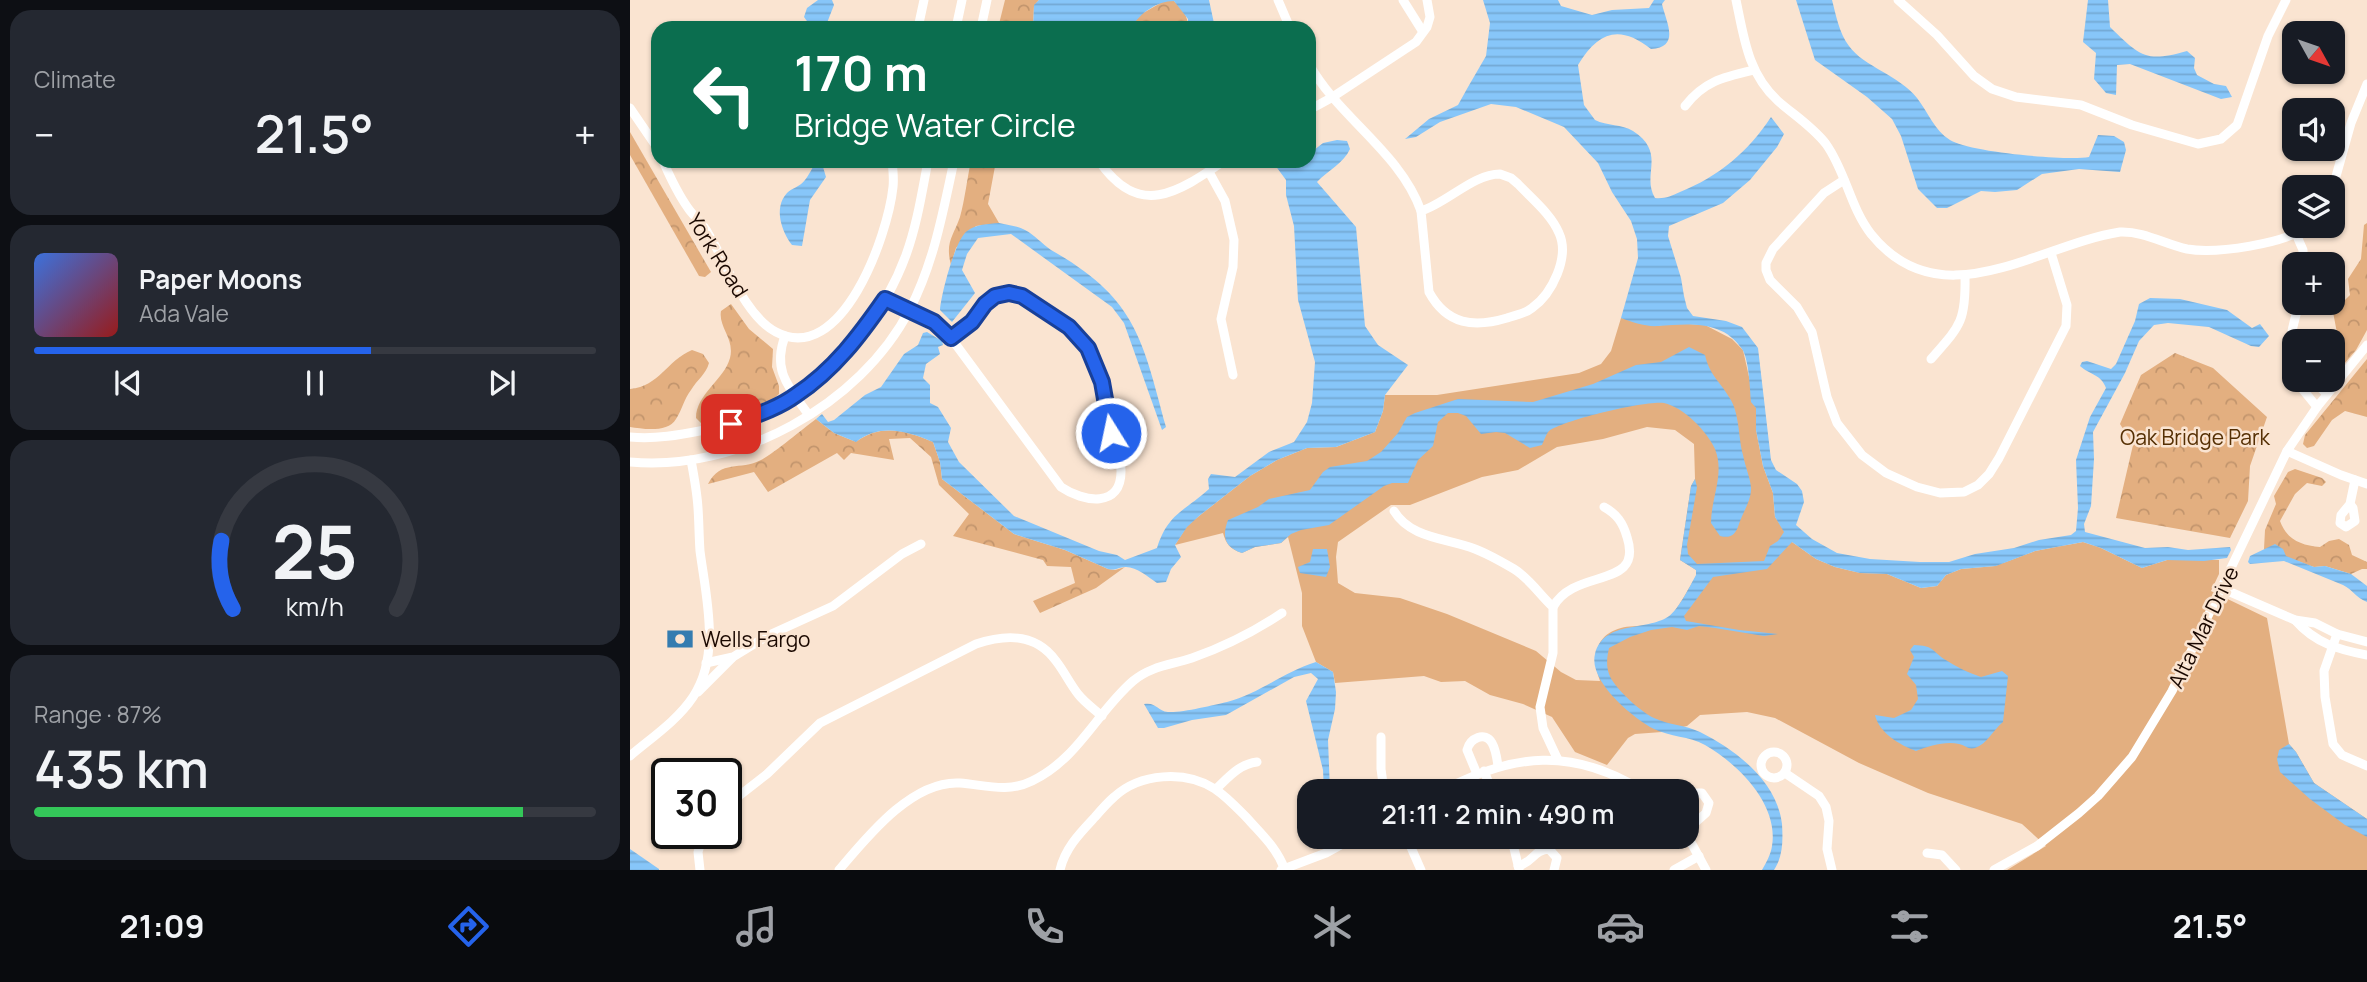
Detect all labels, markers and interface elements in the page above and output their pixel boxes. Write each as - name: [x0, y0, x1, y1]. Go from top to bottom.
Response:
- north arrow: [2282, 21, 2345, 84]
- map controls: [2282, 21, 2345, 392]
- text: 170 m: [794, 39, 928, 106]
- icon: left: [679, 49, 770, 140]
- text: Climate: [34, 63, 116, 95]
- text: 21.5°: [255, 98, 374, 169]
- button: sound: [2282, 98, 2345, 161]
- text: Bridge Water Circle: [794, 103, 1076, 147]
- text: −: [34, 108, 55, 160]
- text: +: [574, 108, 596, 160]
- button: layers: [2282, 175, 2345, 238]
- street label: York Road: [681, 208, 755, 302]
- button: +: [2282, 252, 2345, 315]
- text: Paper Moons: [139, 261, 302, 297]
- text: Ada Vale: [139, 297, 229, 329]
- button: −: [2282, 329, 2345, 392]
- icon: previous: [109, 364, 147, 402]
- icon: pause: [296, 364, 334, 402]
- icon: next: [483, 364, 521, 402]
- pin: [701, 394, 761, 454]
- position arrow: [1074, 396, 1148, 470]
- icon: arrive: [712, 405, 750, 443]
- park label: Oak Bridge Park: [2120, 423, 2271, 451]
- text: 25: [272, 501, 358, 601]
- street label: Alta Mar Drive: [2161, 561, 2245, 693]
- text: km/h: [286, 588, 344, 623]
- bank icon: Wells Fargo: [665, 624, 695, 654]
- place label: Wells Fargo: [701, 625, 811, 653]
- text: Range · 87%: [34, 698, 162, 730]
- text: 435 km: [34, 733, 209, 804]
- speed limit sign: 30: [651, 758, 742, 849]
- text: 21:11 · 2 min · 490 m: [1381, 796, 1615, 832]
- icon: directions: [444, 902, 493, 951]
- icon: music: [732, 902, 781, 951]
- icon: phone: [1020, 902, 1069, 951]
- icon: climate: [1308, 902, 1357, 951]
- icon: car: [1596, 902, 1645, 951]
- icon: filters: [1885, 902, 1934, 951]
- text: 21:09: [120, 904, 205, 948]
- text: 21.5°: [2173, 904, 2247, 948]

